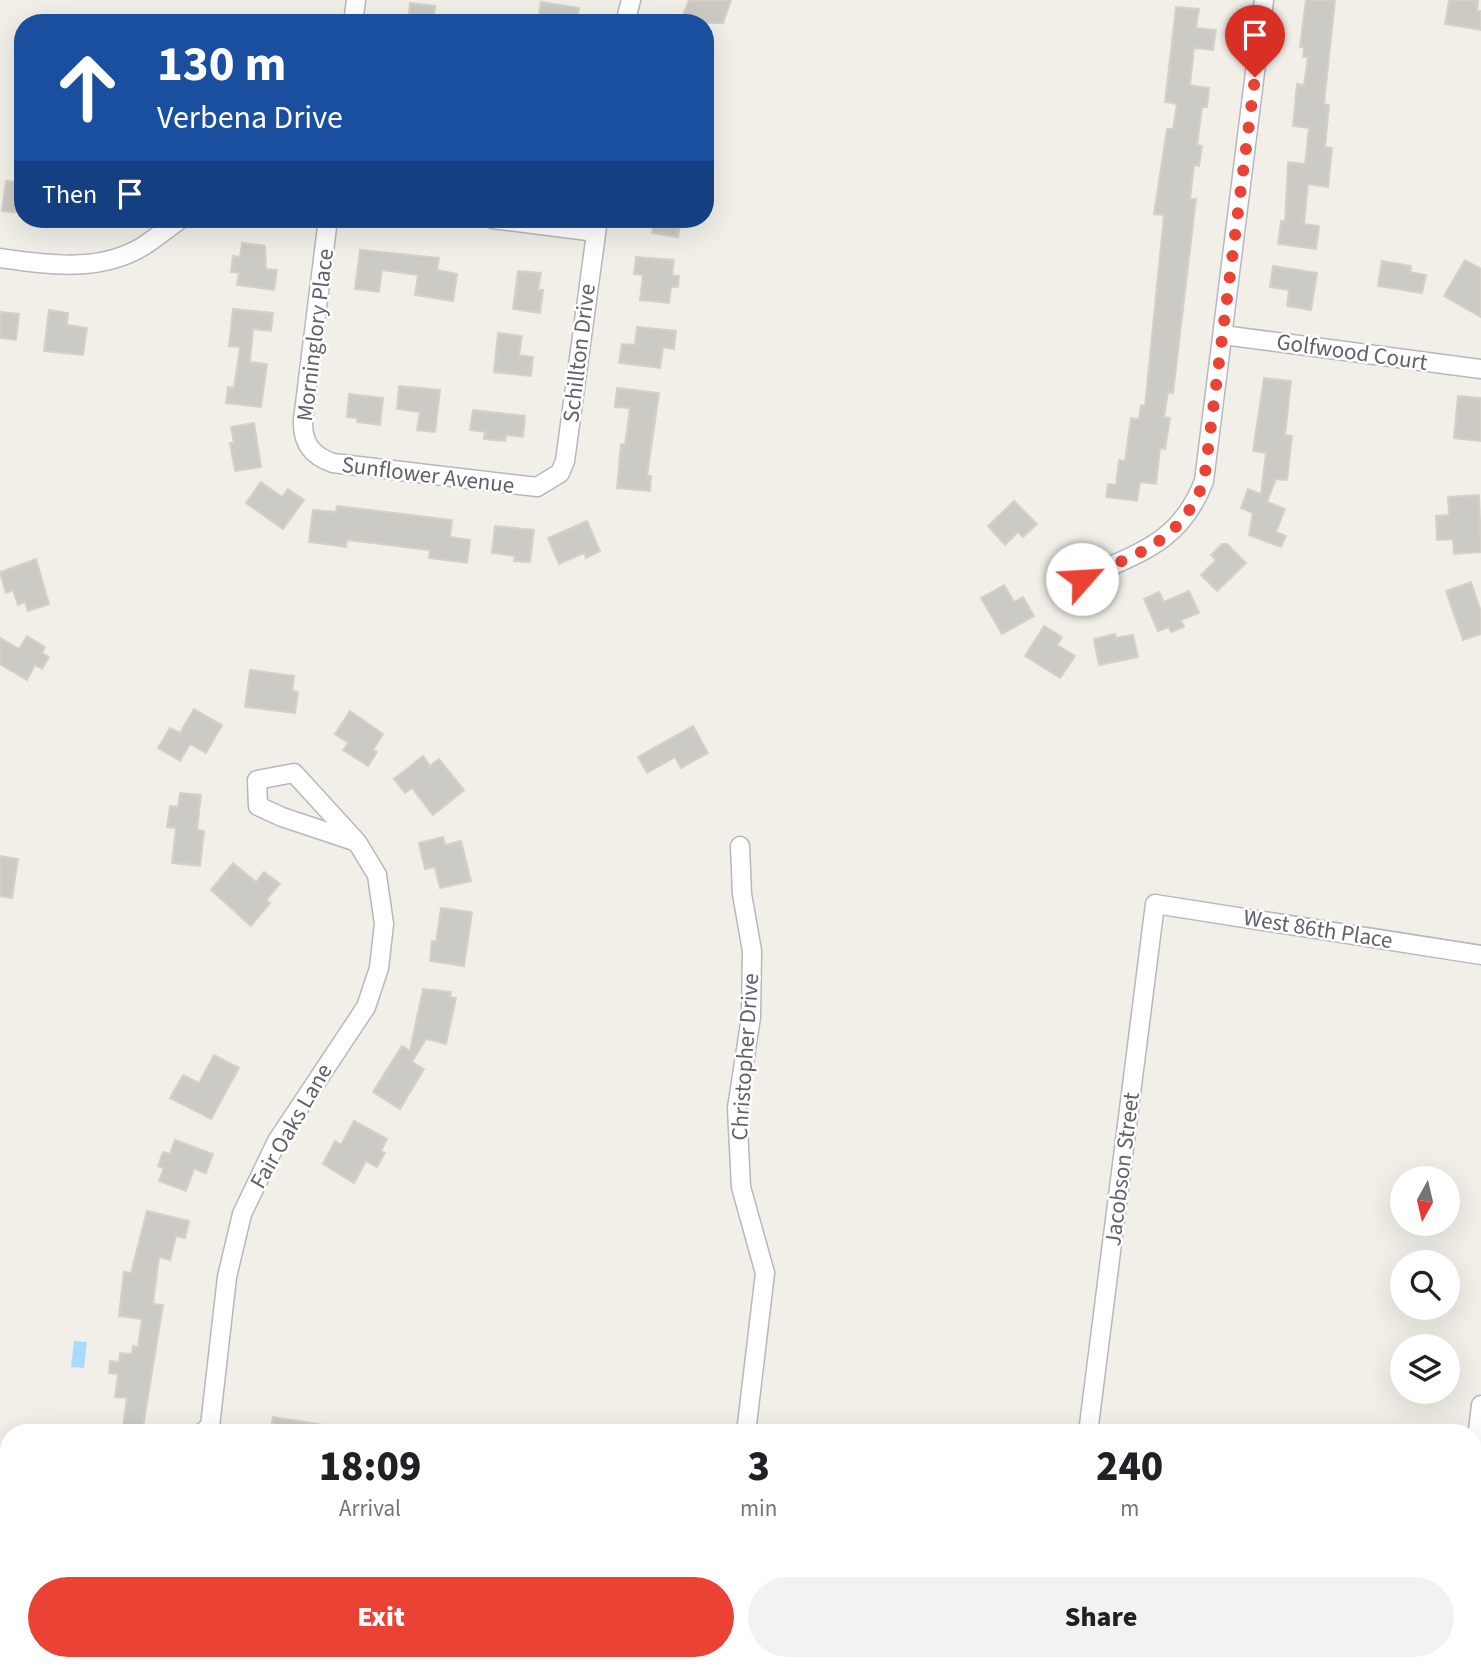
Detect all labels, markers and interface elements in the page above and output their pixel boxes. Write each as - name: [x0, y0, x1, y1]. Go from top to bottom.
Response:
- pin: [1225, 5, 1285, 77]
- icon: arrive: [1236, 16, 1274, 54]
- text: 130 m: [157, 30, 286, 100]
- icon: ahead: [42, 42, 133, 133]
- text: Verbena Drive: [157, 95, 343, 141]
- icon: arrive: [111, 175, 149, 213]
- text: Then: [42, 176, 97, 213]
- street label: Morninglory Place: [288, 247, 342, 423]
- street label: Schillton Drive: [554, 282, 604, 424]
- street label: Golfwood Court: [1275, 325, 1430, 379]
- street label: Sunflower Avenue: [340, 448, 516, 502]
- position arrow: [1045, 542, 1119, 616]
- street label: West 86th Place: [1241, 901, 1395, 957]
- street label: Christopher Drive: [723, 972, 767, 1142]
- street label: Fair Oaks Lane: [242, 1057, 340, 1195]
- street label: Jacobson Street: [1096, 1090, 1148, 1248]
- north arrow: [1390, 1166, 1460, 1236]
- map controls: [1390, 1166, 1460, 1404]
- button: search: [1390, 1250, 1460, 1320]
- button: layers: [1390, 1334, 1460, 1404]
- text: 18:09: [319, 1437, 421, 1497]
- text: 3: [747, 1437, 770, 1497]
- text: 240: [1096, 1437, 1163, 1497]
- text: Arrival: [339, 1492, 401, 1525]
- text: min: [740, 1492, 777, 1525]
- text: m: [1120, 1492, 1139, 1525]
- button: Exit: [28, 1577, 734, 1657]
- button: Share: [748, 1577, 1454, 1657]

